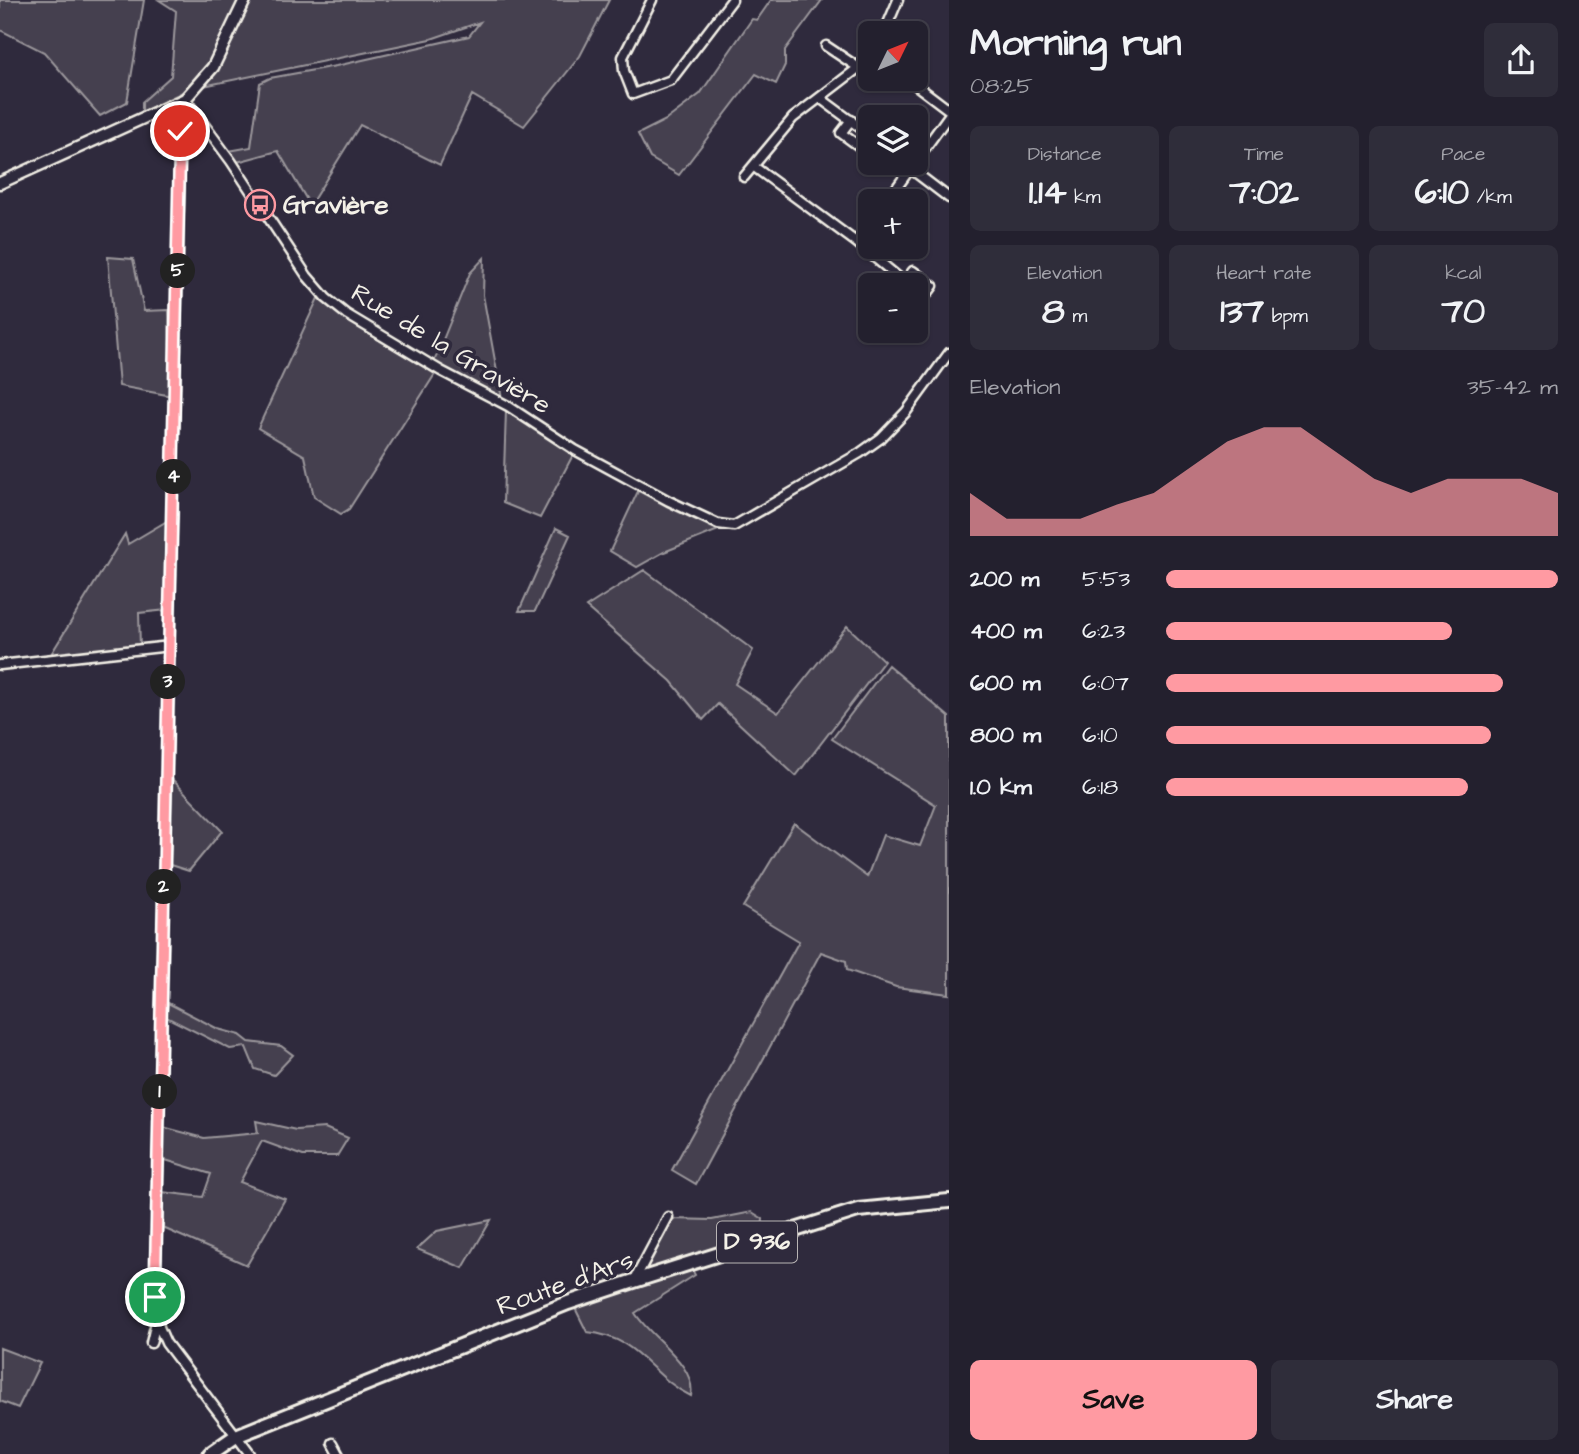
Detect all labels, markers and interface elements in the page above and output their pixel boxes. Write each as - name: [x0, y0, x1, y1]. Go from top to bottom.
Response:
- text: Morning run: [970, 18, 1182, 70]
- north arrow: [858, 21, 928, 91]
- map controls: [858, 21, 928, 343]
- button: share: [1484, 23, 1558, 97]
- text: 08:25: [970, 70, 1033, 102]
- pin: [150, 101, 210, 161]
- button: layers: [858, 105, 928, 175]
- icon: check: [161, 112, 199, 150]
- text: Distance: [1028, 141, 1102, 168]
- text: Time: [1244, 141, 1284, 168]
- text: Pace: [1441, 141, 1485, 168]
- text: 1.14: [1029, 168, 1066, 217]
- text: 7:02: [1229, 168, 1299, 217]
- text: 6:10: [1415, 168, 1469, 217]
- text: km: [1066, 184, 1101, 211]
- text: /km: [1469, 184, 1512, 211]
- place label: Gravière: [283, 187, 388, 223]
- bus stop icon: Gravière: [243, 188, 277, 222]
- button: +: [858, 189, 928, 259]
- pin: 5: [160, 254, 196, 288]
- text: 5: [171, 257, 184, 284]
- text: Elevation: [1027, 260, 1102, 287]
- text: Heart rate: [1216, 260, 1312, 287]
- text: kcal: [1445, 260, 1482, 287]
- button: −: [858, 273, 928, 343]
- street label: Rue de la Gravière: [344, 275, 558, 423]
- text: 8: [1042, 287, 1065, 336]
- text: 137: [1220, 287, 1264, 336]
- text: 70: [1442, 287, 1485, 336]
- text: m: [1065, 303, 1087, 330]
- text: bpm: [1264, 303, 1308, 330]
- text: Elevation: [970, 371, 1061, 403]
- text: 35–42 m: [1467, 371, 1558, 403]
- pin: 4: [156, 460, 192, 494]
- text: 4: [167, 463, 180, 490]
- text: 200 m: [970, 563, 1039, 595]
- text: 5:53: [1082, 563, 1130, 595]
- text: 400 m: [970, 615, 1042, 647]
- text: 6:23: [1082, 615, 1125, 647]
- pin: 3: [150, 664, 186, 700]
- text: 600 m: [970, 667, 1041, 699]
- text: 6:07: [1082, 667, 1129, 699]
- text: 3: [163, 668, 172, 695]
- text: 800 m: [970, 719, 1041, 751]
- text: 6:10: [1082, 719, 1118, 751]
- text: 1.0 km: [970, 771, 1032, 803]
- text: 6:18: [1082, 771, 1118, 803]
- pin: 2: [146, 870, 182, 904]
- text: 2: [158, 873, 169, 900]
- pin: 1: [142, 1074, 178, 1110]
- text: 1: [158, 1078, 161, 1105]
- road number: D 936: [717, 1222, 797, 1262]
- street label: Route d'Ars: [492, 1242, 638, 1324]
- pin: [125, 1267, 185, 1327]
- icon: arrive: [136, 1278, 174, 1316]
- button: Save: [970, 1360, 1257, 1440]
- button: Share: [1271, 1360, 1558, 1440]

